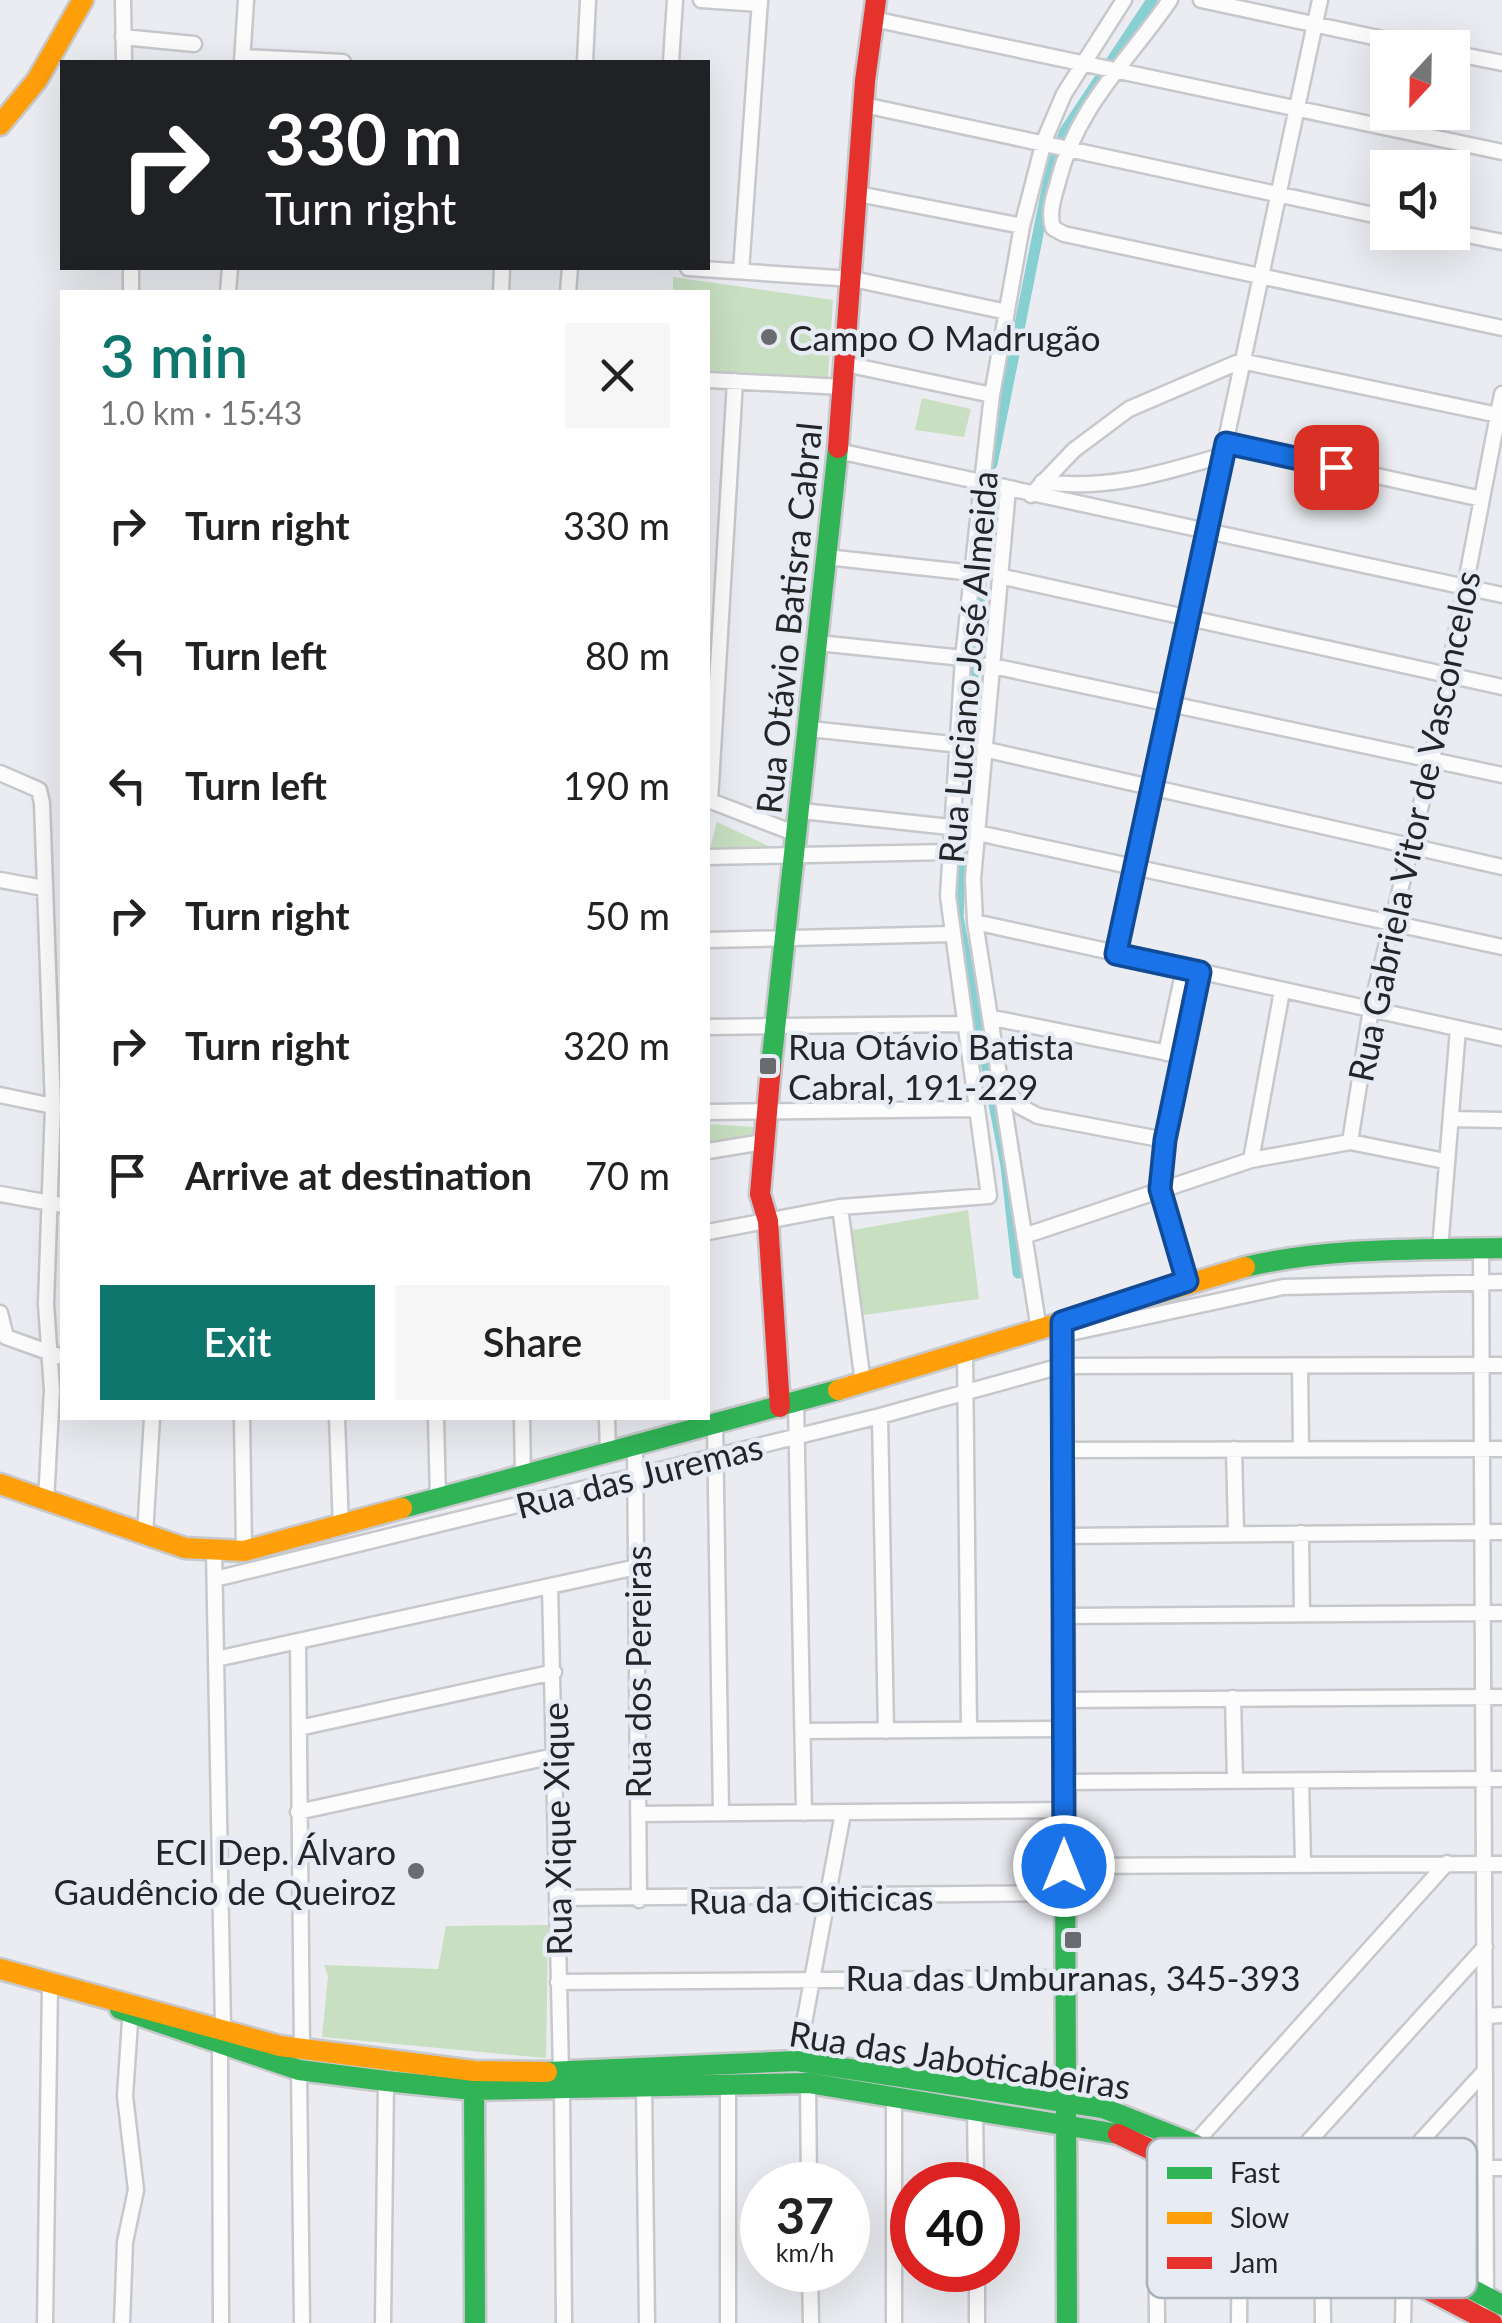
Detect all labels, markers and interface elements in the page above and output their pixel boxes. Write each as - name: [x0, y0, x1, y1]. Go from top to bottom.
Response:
- north arrow: [1370, 30, 1470, 130]
- map controls: [1370, 30, 1470, 250]
- text: 330 m: [265, 96, 462, 180]
- icon: right: [100, 100, 230, 230]
- button: sound: [1370, 150, 1470, 250]
- text: Turn right: [265, 181, 456, 235]
- place label: Campo O Madrugão: [789, 316, 1101, 358]
- text: 3 min: [100, 319, 248, 391]
- button: close: [565, 323, 670, 428]
- marker: Campo O Madrugão: [758, 326, 780, 348]
- text: 1.0 km · 15:43: [100, 393, 302, 432]
- street label: Rua Otávio Batisra Cabral: [747, 420, 829, 816]
- pin: [1294, 425, 1379, 510]
- icon: arrive: [1309, 440, 1364, 495]
- street label: Rua Luciano José Almeida: [929, 469, 1005, 865]
- icon: right: [100, 498, 155, 553]
- text: Turn right: [185, 502, 350, 548]
- text: 330 m: [563, 502, 670, 548]
- street label: Rua Gabriela Vitor de Vasconcelos: [1338, 567, 1488, 1085]
- icon: left: [100, 628, 155, 683]
- text: Turn left: [185, 632, 327, 678]
- text: 80 m: [585, 632, 670, 678]
- icon: left: [100, 758, 155, 813]
- text: Turn left: [185, 762, 327, 808]
- text: 190 m: [563, 762, 670, 808]
- icon: right: [100, 888, 155, 943]
- text: Turn right: [185, 892, 350, 938]
- text: 50 m: [585, 892, 670, 938]
- icon: right: [100, 1018, 155, 1073]
- text: Turn right: [185, 1022, 350, 1068]
- text: 320 m: [563, 1022, 670, 1068]
- place label: Rua Otávio Batista Cabral, 191-229: [788, 1025, 1074, 1107]
- marker: Rua Otávio Batista Cabral, 191-229: [757, 1055, 779, 1077]
- icon: arrive: [100, 1148, 155, 1203]
- text: Arrive at destination: [185, 1152, 532, 1198]
- text: 70 m: [585, 1152, 670, 1198]
- button: Exit: [100, 1285, 375, 1400]
- button: Share: [395, 1285, 670, 1400]
- street label: Rua das Juremas: [511, 1424, 767, 1526]
- street label: Rua dos Pereiras: [616, 1545, 658, 1799]
- street label: Rua Xique Xique: [533, 1702, 579, 1956]
- position arrow: [1012, 1814, 1116, 1918]
- place label: ECI Dep. Álvaro Gaudêncio de Queiroz: [54, 1830, 396, 1912]
- marker: ECI Dep. Álvaro Gaudêncio de Queiroz: [405, 1860, 427, 1882]
- street label: Rua da Oiticicas: [688, 1875, 934, 1921]
- marker: Rua das Umburanas, 345-393: [1062, 1929, 1084, 1951]
- place label: Rua das Umburanas, 345-393: [846, 1956, 1300, 1998]
- street label: Rua das Jaboticabeiras: [786, 2011, 1134, 2107]
- legend: [1147, 2138, 1477, 2298]
- text: Fast: [1230, 2155, 1280, 2189]
- speed limit sign: 40: [890, 2162, 1020, 2292]
- text: 37: [776, 2185, 834, 2245]
- text: Slow: [1230, 2200, 1289, 2234]
- text: km/h: [776, 2237, 834, 2267]
- text: Jam: [1230, 2245, 1278, 2279]

